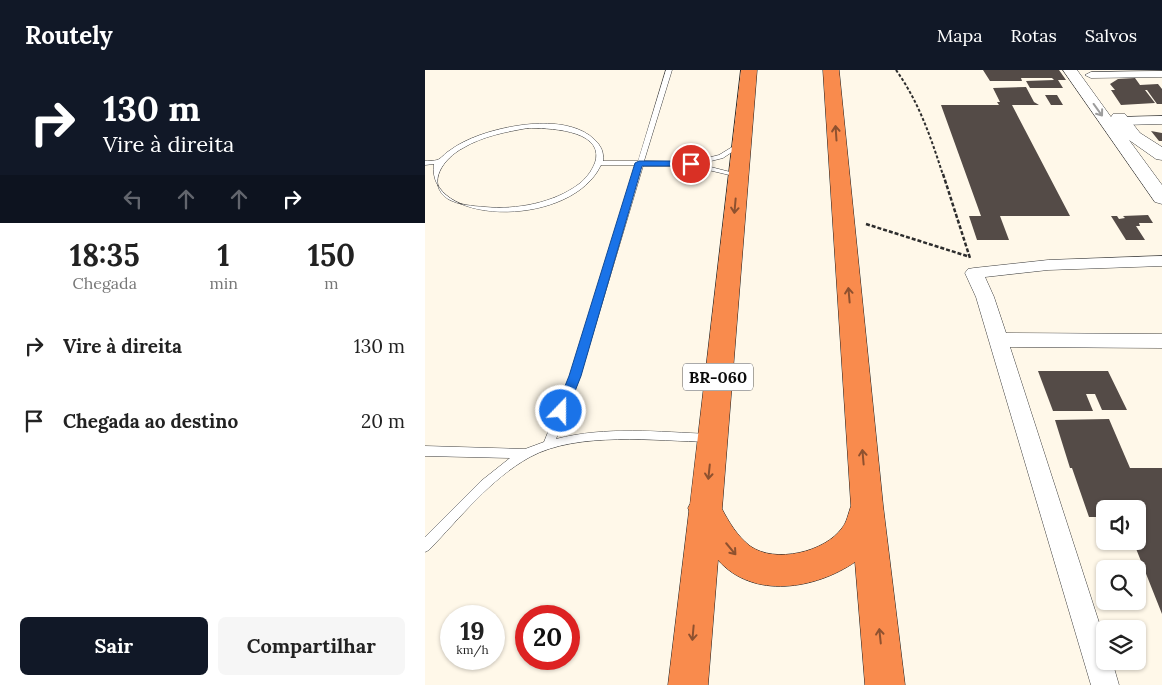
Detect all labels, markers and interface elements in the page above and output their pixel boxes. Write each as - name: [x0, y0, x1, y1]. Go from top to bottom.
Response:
- text: Routely: [25, 20, 113, 51]
- text: Mapa: [937, 24, 983, 47]
- text: Rotas: [1011, 24, 1057, 47]
- text: Salvos: [1085, 24, 1137, 47]
- text: 130 m: [103, 86, 200, 131]
- icon: right: [20, 90, 85, 155]
- one-way arrow: [1092, 103, 1103, 116]
- one-way arrow: [832, 125, 841, 141]
- text: Vire à direita: [103, 130, 234, 158]
- pin: [670, 143, 712, 185]
- icon: arrive: [677, 150, 705, 178]
- icon: left: [119, 185, 147, 213]
- icon: ahead: [172, 185, 200, 213]
- icon: ahead: [225, 185, 253, 213]
- icon: right: [278, 185, 306, 213]
- one-way arrow: [730, 197, 740, 213]
- text: 18:35: [70, 236, 140, 274]
- text: 1: [218, 236, 230, 274]
- text: 150: [308, 236, 355, 274]
- text: Chegada: [73, 273, 137, 293]
- text: min: [209, 273, 238, 293]
- text: m: [324, 273, 339, 293]
- one-way arrow: [845, 287, 854, 303]
- icon: right: [20, 332, 48, 360]
- text: Vire à direita: [63, 334, 182, 358]
- text: 130 m: [354, 334, 405, 358]
- road number: BR-060: [683, 364, 753, 390]
- position arrow: [534, 384, 586, 436]
- icon: arrive: [20, 407, 48, 435]
- text: Chegada ao destino: [63, 409, 238, 433]
- text: 20 m: [361, 409, 405, 433]
- one-way arrow: [858, 449, 868, 465]
- one-way arrow: [704, 463, 714, 479]
- map controls: [1096, 500, 1146, 670]
- button: sound: [1096, 500, 1146, 550]
- one-way arrow: [725, 542, 736, 555]
- button: search: [1096, 560, 1146, 610]
- speed limit sign: 20: [515, 605, 580, 670]
- text: 19: [460, 615, 485, 647]
- button: Sair: [20, 617, 208, 675]
- button: Compartilhar: [218, 617, 405, 675]
- button: layers: [1096, 620, 1146, 670]
- one-way arrow: [688, 625, 698, 641]
- one-way arrow: [875, 629, 885, 645]
- text: km/h: [456, 642, 489, 657]

